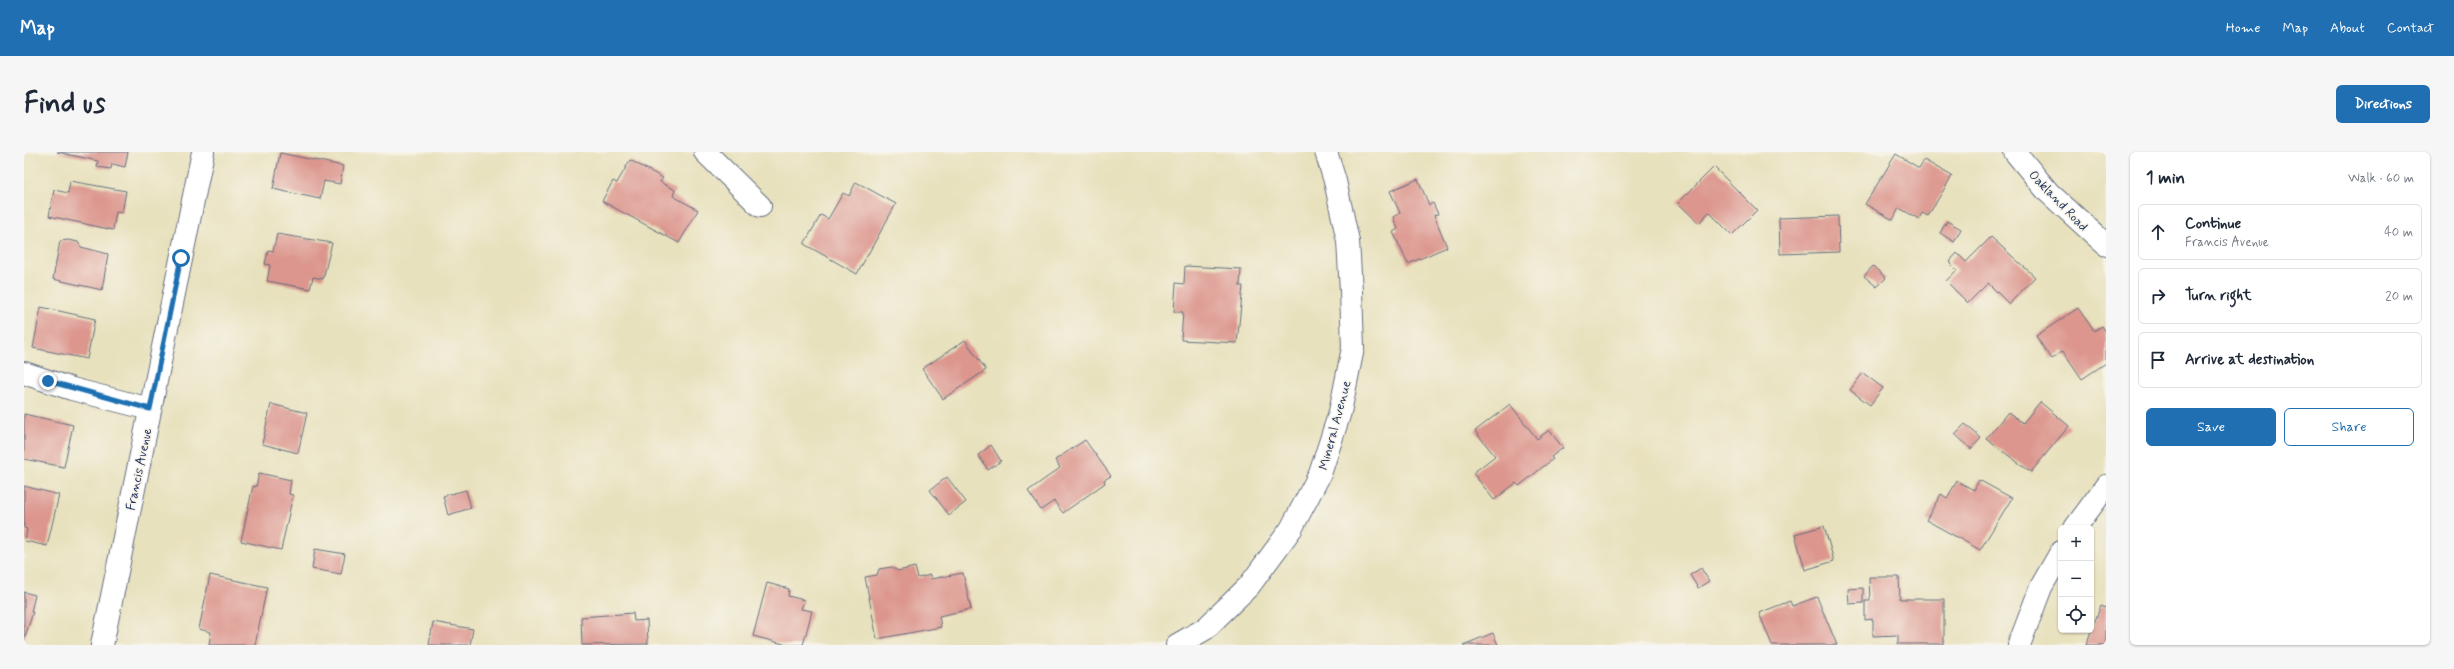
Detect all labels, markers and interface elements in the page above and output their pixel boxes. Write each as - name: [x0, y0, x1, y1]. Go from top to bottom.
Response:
- text: Map: [20, 16, 55, 41]
- text: Home: [2226, 19, 2260, 37]
- text: Map: [2282, 19, 2308, 37]
- text: About: [2330, 19, 2365, 37]
- text: Contact: [2387, 19, 2434, 37]
- button: Directions: [2336, 85, 2430, 123]
- text: Find us: [24, 86, 105, 123]
- street label: Oakland Road: [2025, 167, 2091, 235]
- text: 1 min: [2146, 167, 2185, 189]
- text: Walk · 60 m: [2348, 170, 2414, 187]
- text: Continue: [2185, 214, 2241, 234]
- icon: ahead: [2147, 221, 2169, 243]
- text: 40 m: [2384, 224, 2413, 241]
- text: Francis Avenue: [2185, 234, 2269, 251]
- route start: [172, 249, 190, 267]
- icon: right: [2147, 285, 2169, 307]
- text: Turn right: [2185, 286, 2252, 306]
- text: 20 m: [2385, 288, 2413, 305]
- icon: arrive: [2147, 349, 2169, 371]
- text: Arrive at destination: [2185, 350, 2314, 370]
- route end: [39, 372, 57, 390]
- street label: Mineral Avenue: [1315, 379, 1356, 472]
- button: Save: [2146, 408, 2276, 446]
- button: Share: [2284, 408, 2414, 446]
- street label: Francis Avenue: [122, 427, 157, 512]
- map controls: [2058, 525, 2094, 633]
- button: +: [2058, 525, 2094, 561]
- button: −: [2058, 561, 2094, 597]
- button: locate: [2058, 597, 2094, 633]

